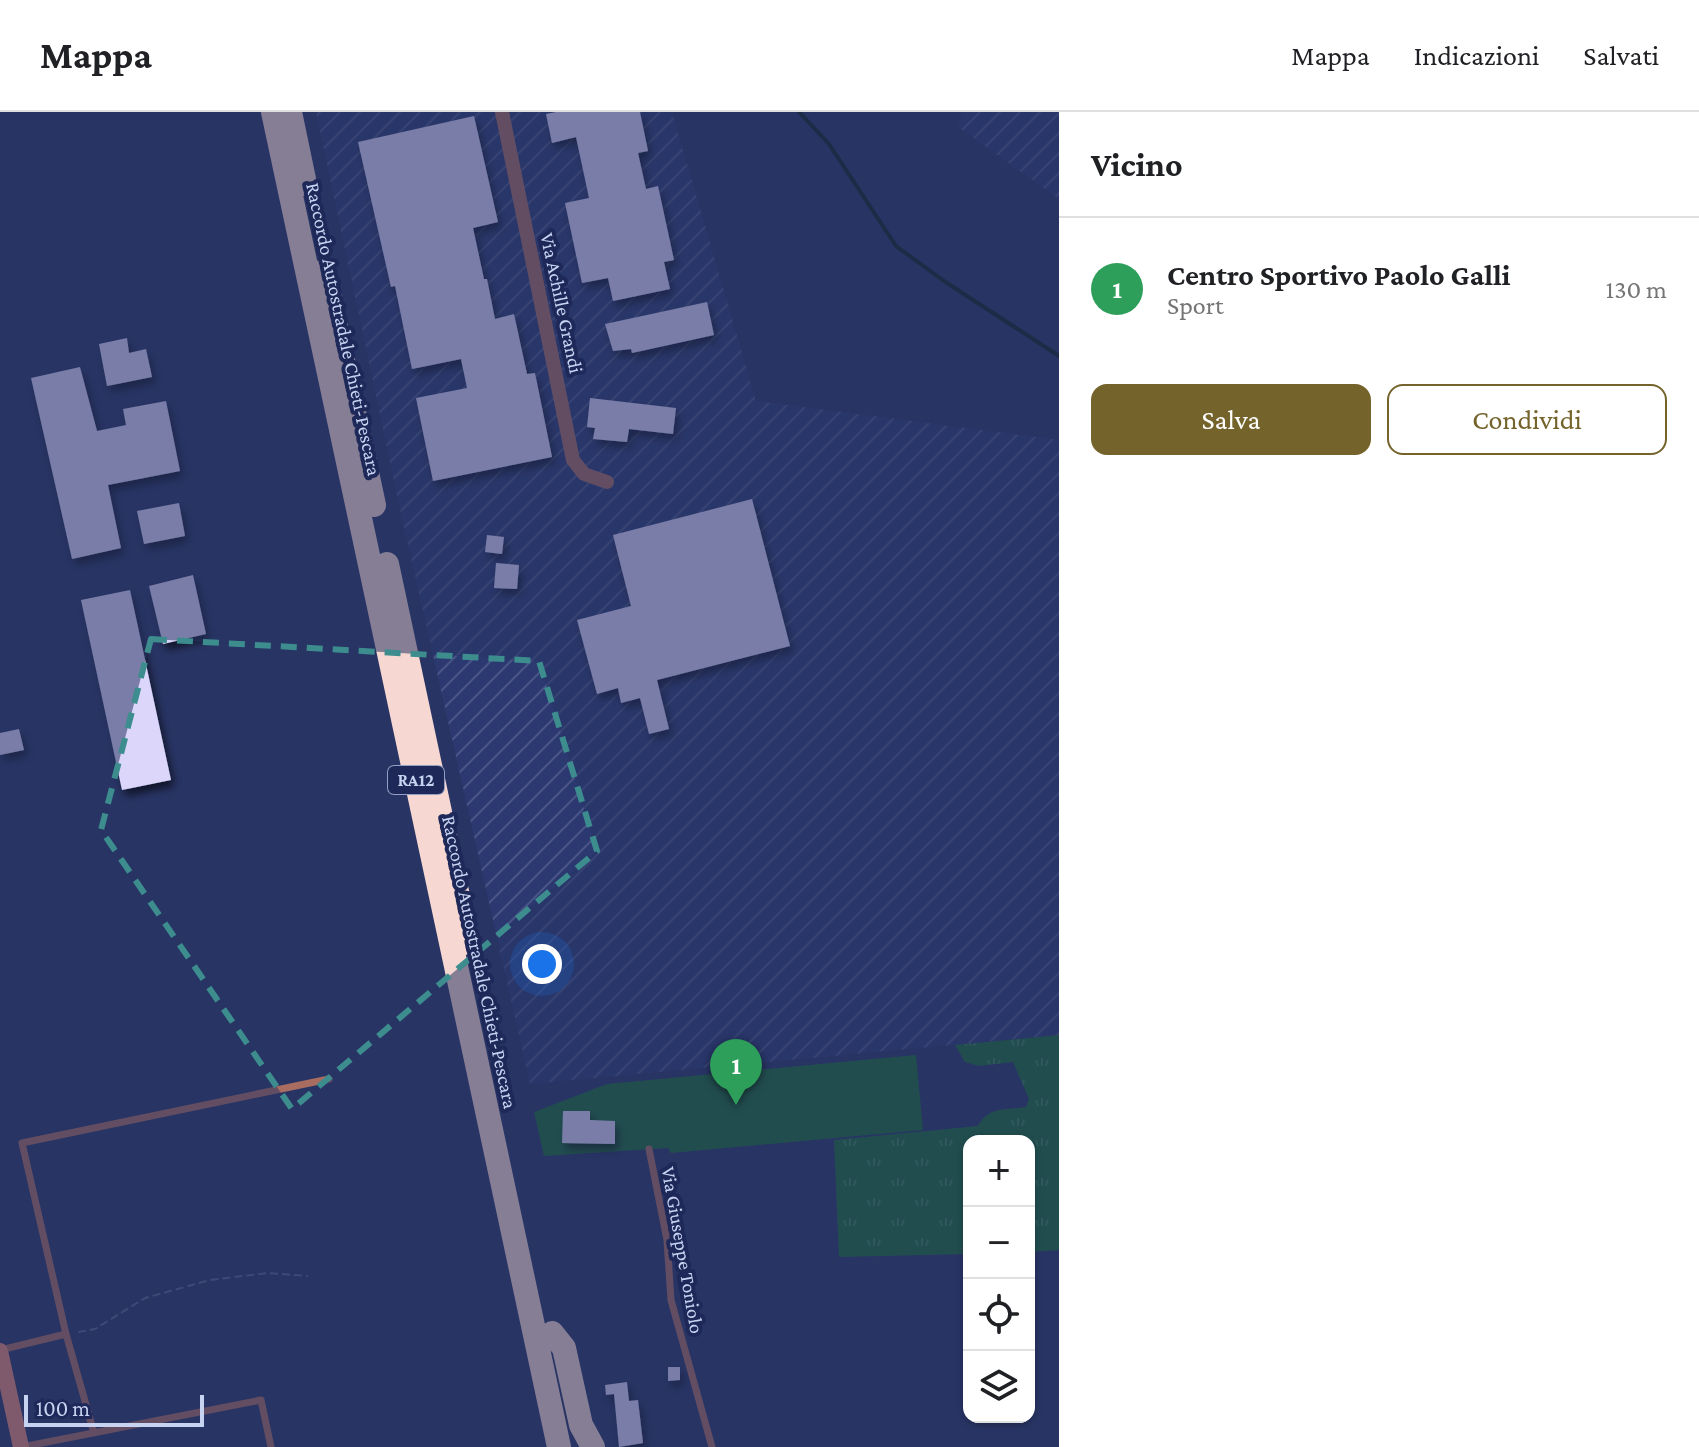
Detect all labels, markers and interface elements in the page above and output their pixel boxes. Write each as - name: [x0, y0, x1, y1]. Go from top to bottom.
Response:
- text: Mappa: [40, 34, 152, 76]
- text: Mappa: [1291, 40, 1370, 71]
- text: Indicazioni: [1414, 40, 1539, 71]
- text: Salvati: [1583, 40, 1659, 71]
- text: Vicino: [1091, 146, 1183, 183]
- street label: Raccordo Autostradale Chieti-Pescara: [302, 180, 386, 478]
- street label: Via Achille Grandi: [536, 231, 588, 375]
- text: Centro Sportivo Paolo Galli: [1167, 258, 1511, 291]
- text: 1: [1112, 275, 1122, 304]
- text: 130 m: [1606, 275, 1667, 304]
- text: Sport: [1167, 291, 1224, 320]
- button: Salva: [1091, 384, 1371, 455]
- button: Condividi: [1387, 384, 1667, 455]
- road number: RA12: [388, 766, 444, 794]
- street label: Raccordo Autostradale Chieti-Pescara: [438, 813, 522, 1111]
- your location: [522, 944, 562, 984]
- pin: 1: [710, 1039, 762, 1105]
- map controls: [963, 1135, 1035, 1423]
- button: +: [963, 1135, 1035, 1207]
- street label: Via Giuseppe Toniolo: [657, 1165, 709, 1335]
- button: −: [963, 1207, 1035, 1279]
- button: locate: [963, 1279, 1035, 1351]
- button: layers: [963, 1351, 1035, 1423]
- scale bar: [24, 1391, 204, 1427]
- text: 100 m: [36, 1396, 90, 1421]

